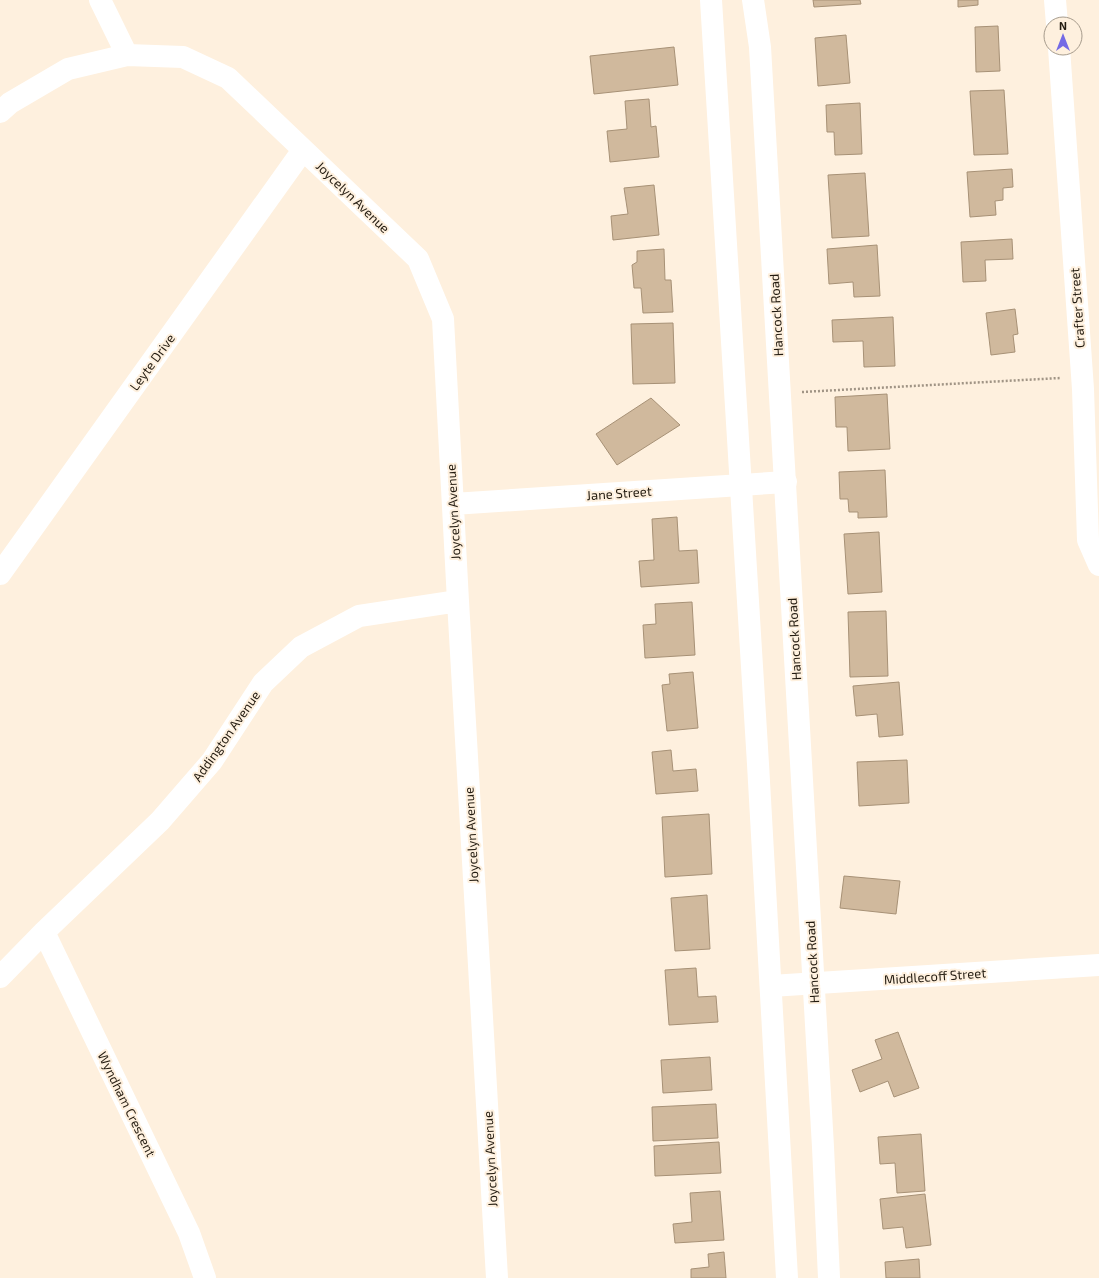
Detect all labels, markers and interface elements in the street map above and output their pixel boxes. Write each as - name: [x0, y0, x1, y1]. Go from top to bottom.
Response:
- north arrow: [1043, 16, 1083, 56]
- text: N: [1059, 19, 1067, 32]
- street label: Joycelyn Avenue: [313, 158, 393, 236]
- street label: Crafter Street: [1066, 267, 1088, 349]
- street label: Hancock Road: [766, 273, 786, 357]
- street label: Leyte Drive: [126, 331, 178, 393]
- street label: Joycelyn Avenue: [443, 464, 463, 560]
- street label: Jane Street: [586, 483, 652, 503]
- street label: Hancock Road: [784, 597, 804, 681]
- street label: Addington Avenue: [189, 688, 263, 784]
- street label: Joycelyn Avenue: [461, 787, 481, 883]
- street label: Hancock Road: [802, 920, 822, 1004]
- street label: Middlecoff Street: [883, 964, 987, 988]
- street label: Wyndham Crescent: [95, 1049, 159, 1159]
- street label: Joycelyn Avenue: [480, 1111, 500, 1207]

